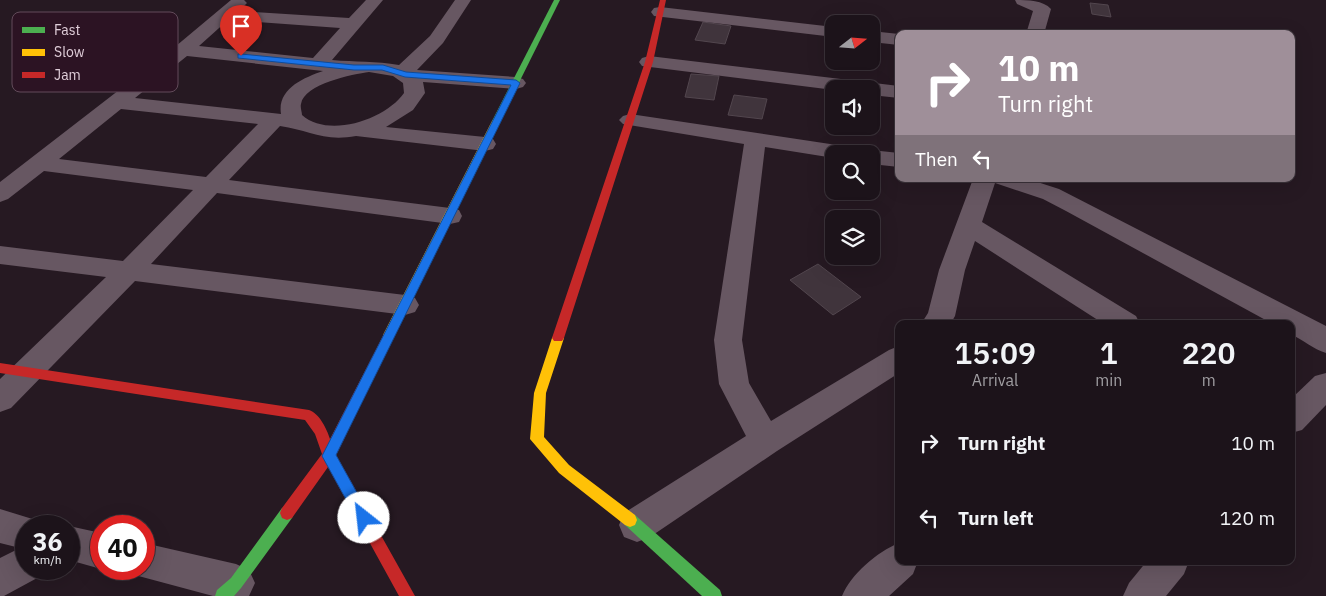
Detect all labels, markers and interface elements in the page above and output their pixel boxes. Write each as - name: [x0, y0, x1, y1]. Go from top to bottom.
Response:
- pin: [220, 5, 262, 56]
- legend: [12, 12, 178, 92]
- icon: arrive: [227, 12, 255, 40]
- north arrow: [825, 15, 880, 70]
- map controls: [825, 15, 880, 265]
- text: Fast: [54, 21, 80, 39]
- text: Slow: [54, 43, 85, 61]
- text: 10 m: [998, 45, 1080, 91]
- icon: right: [915, 50, 980, 115]
- text: Jam: [54, 66, 81, 84]
- button: sound: [825, 80, 880, 135]
- text: Turn right: [998, 89, 1093, 118]
- button: search: [825, 145, 880, 200]
- icon: left: [968, 145, 996, 173]
- text: Then: [915, 147, 958, 171]
- button: layers: [825, 210, 880, 265]
- text: 15:09: [954, 333, 1036, 372]
- text: 1: [1100, 333, 1118, 372]
- text: 220: [1182, 333, 1236, 372]
- text: Arrival: [972, 370, 1018, 390]
- text: min: [1095, 370, 1122, 390]
- text: m: [1202, 370, 1216, 390]
- icon: right: [915, 429, 943, 457]
- text: Turn right: [958, 431, 1045, 455]
- text: 10 m: [1231, 431, 1275, 455]
- position arrow: [337, 491, 389, 543]
- icon: left: [915, 504, 943, 532]
- text: Turn left: [958, 506, 1034, 530]
- text: 120 m: [1220, 506, 1275, 530]
- speed limit sign: 40: [90, 515, 155, 580]
- text: 36: [32, 525, 63, 558]
- text: km/h: [33, 552, 62, 567]

